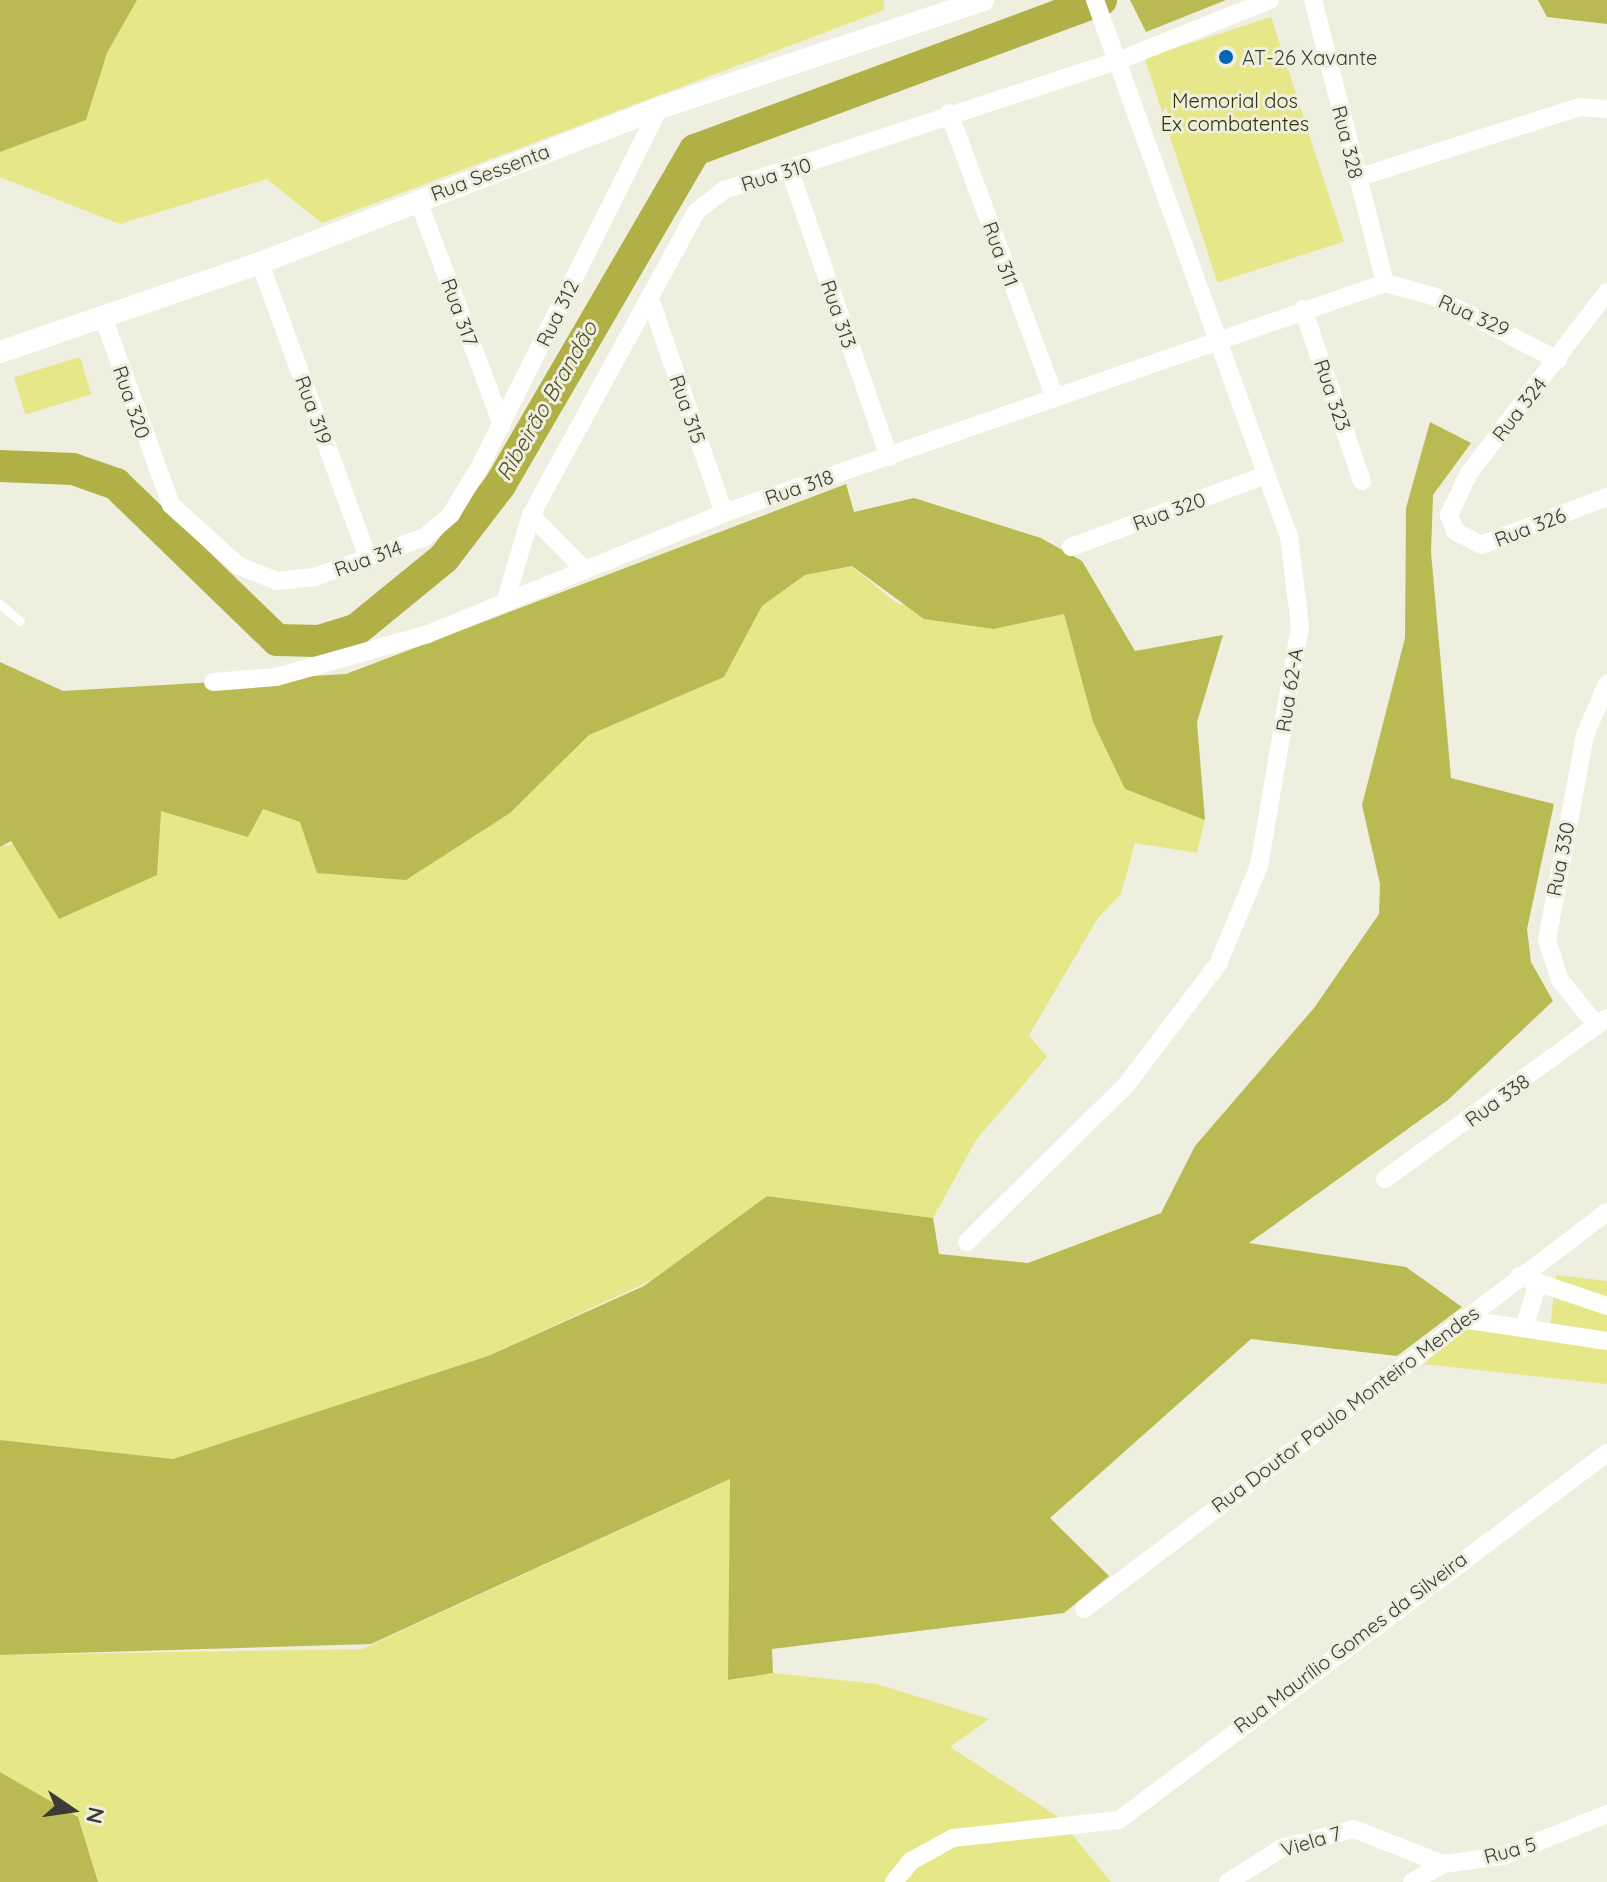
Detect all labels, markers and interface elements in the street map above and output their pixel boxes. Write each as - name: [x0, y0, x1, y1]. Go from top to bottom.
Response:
- place label: AT-26 Xavante: [1242, 45, 1377, 69]
- marker: AT-26 Xavante: [1217, 48, 1235, 66]
- park label: Memorial dos Ex combatentes: [1161, 88, 1309, 135]
- street label: Rua 328: [1327, 103, 1369, 181]
- street label: Rua Sessenta: [427, 138, 553, 206]
- street label: Rua 310: [738, 152, 814, 196]
- street label: Rua 311: [978, 218, 1024, 290]
- street label: Rua 317: [437, 275, 483, 349]
- street label: Rua 312: [531, 276, 583, 350]
- street label: Rua 313: [816, 277, 862, 351]
- street label: Rua 329: [1435, 289, 1513, 341]
- water label: Ribeirão Brandão: [491, 317, 603, 485]
- street label: Rua 323: [1310, 356, 1356, 434]
- street label: Rua 320: [108, 362, 156, 442]
- street label: Rua 319: [291, 372, 337, 448]
- street label: Rua 315: [665, 372, 711, 446]
- street label: Rua 324: [1487, 372, 1551, 446]
- street label: Rua 318: [762, 464, 836, 510]
- street label: Rua 320: [1129, 487, 1209, 535]
- street label: Rua 326: [1491, 502, 1569, 552]
- street label: Rua 314: [331, 535, 405, 581]
- street label: Rua 62-A: [1271, 646, 1307, 734]
- street label: Rua 330: [1541, 820, 1579, 898]
- street label: Rua 338: [1460, 1069, 1534, 1131]
- street label: Rua Doutor Paulo Monteiro Mendes: [1207, 1301, 1483, 1517]
- street label: Rua Maurílio Gomes da Silveira: [1229, 1546, 1471, 1738]
- north arrow: [32, 1770, 112, 1850]
- text: N: [80, 1804, 111, 1826]
- street label: Viela 7: [1278, 1821, 1344, 1861]
- street label: Rua 5: [1481, 1832, 1539, 1868]

